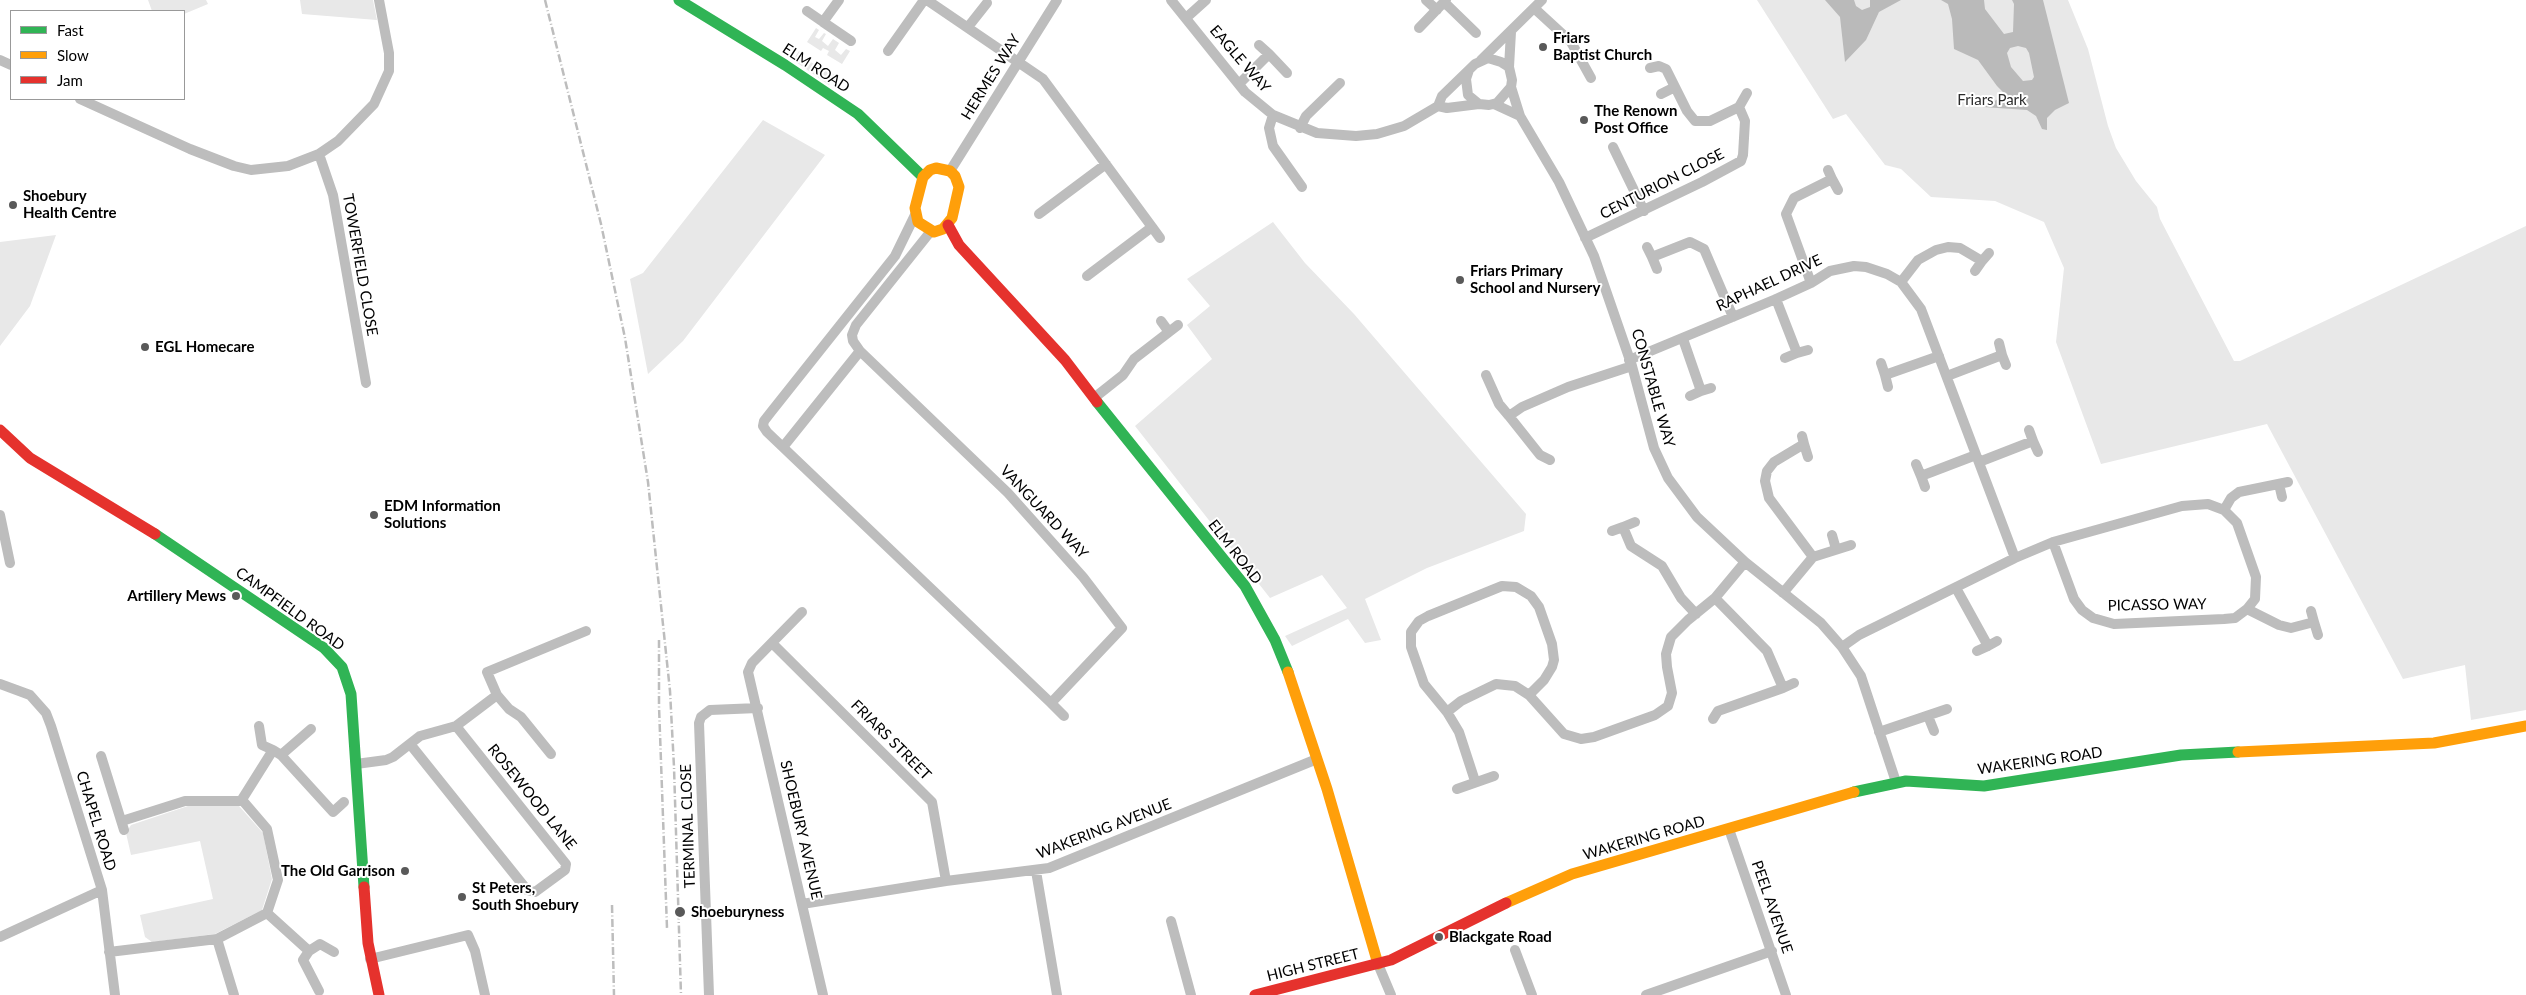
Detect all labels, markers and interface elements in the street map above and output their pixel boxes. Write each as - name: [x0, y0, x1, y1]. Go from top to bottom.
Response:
- legend: [10, 10, 185, 100]
- text: Fast: [57, 21, 84, 39]
- street label: EAGLE WAY: [1206, 22, 1274, 96]
- place label: Friars Baptist Church: [1553, 29, 1652, 64]
- street label: HERMES WAY: [958, 31, 1024, 123]
- street label: ELM ROAD: [779, 40, 853, 96]
- marker: Friars Baptist Church: [1537, 41, 1549, 53]
- text: Slow: [57, 46, 89, 64]
- text: Jam: [57, 71, 83, 89]
- park label: Friars Park: [1957, 91, 2027, 109]
- place label: The Renown Post Office: [1594, 102, 1678, 137]
- marker: The Renown Post Office: [1578, 114, 1590, 126]
- street label: CENTURION CLOSE: [1597, 145, 1727, 223]
- place label: Shoebury Health Centre: [23, 187, 116, 222]
- street label: TOWERFIELD CLOSE: [339, 192, 381, 338]
- marker: Shoebury Health Centre: [7, 199, 19, 211]
- street label: RAPHAEL DRIVE: [1713, 251, 1825, 315]
- place label: Friars Primary School and Nursery: [1470, 262, 1600, 297]
- marker: Friars Primary School and Nursery: [1454, 274, 1466, 286]
- street label: CONSTABLE WAY: [1627, 327, 1679, 449]
- place label: EGL Homecare: [155, 338, 254, 356]
- marker: EGL Homecare: [139, 341, 151, 353]
- street label: VANGUARD WAY: [996, 462, 1092, 562]
- place label: EDM Information Solutions: [384, 497, 501, 532]
- marker: EDM Information Solutions: [368, 509, 380, 521]
- street label: ELM ROAD: [1204, 516, 1266, 588]
- street label: CAMPFIELD ROAD: [232, 564, 348, 654]
- place label: Artillery Mews: [127, 587, 226, 605]
- marker: Artillery Mews: [230, 590, 242, 602]
- street label: PICASSO WAY: [2107, 595, 2207, 615]
- street label: FRIARS STREET: [847, 696, 935, 784]
- street label: ROSEWOOD LANE: [484, 741, 580, 853]
- street label: WAKERING ROAD: [1976, 743, 2104, 779]
- street label: SHOEBURY AVENUE: [776, 759, 826, 901]
- street label: TERMINAL CLOSE: [677, 764, 699, 888]
- street label: CHAPEL ROAD: [72, 769, 120, 873]
- street label: WAKERING AVENUE: [1034, 795, 1174, 863]
- street label: WAKERING ROAD: [1581, 812, 1707, 864]
- street label: PEEL AVENUE: [1748, 858, 1796, 956]
- place label: The Old Garrison: [281, 862, 395, 880]
- marker: The Old Garrison: [399, 865, 411, 877]
- place label: St Peters, South Shoebury: [472, 879, 579, 914]
- marker: St Peters, South Shoebury: [456, 891, 468, 903]
- place label: Shoeburyness: [691, 903, 784, 921]
- marker: Shoeburyness: [673, 905, 687, 919]
- place label: Blackgate Road: [1449, 928, 1552, 946]
- marker: Blackgate Road: [1433, 931, 1445, 943]
- street label: HIGH STREET: [1265, 945, 1361, 985]

